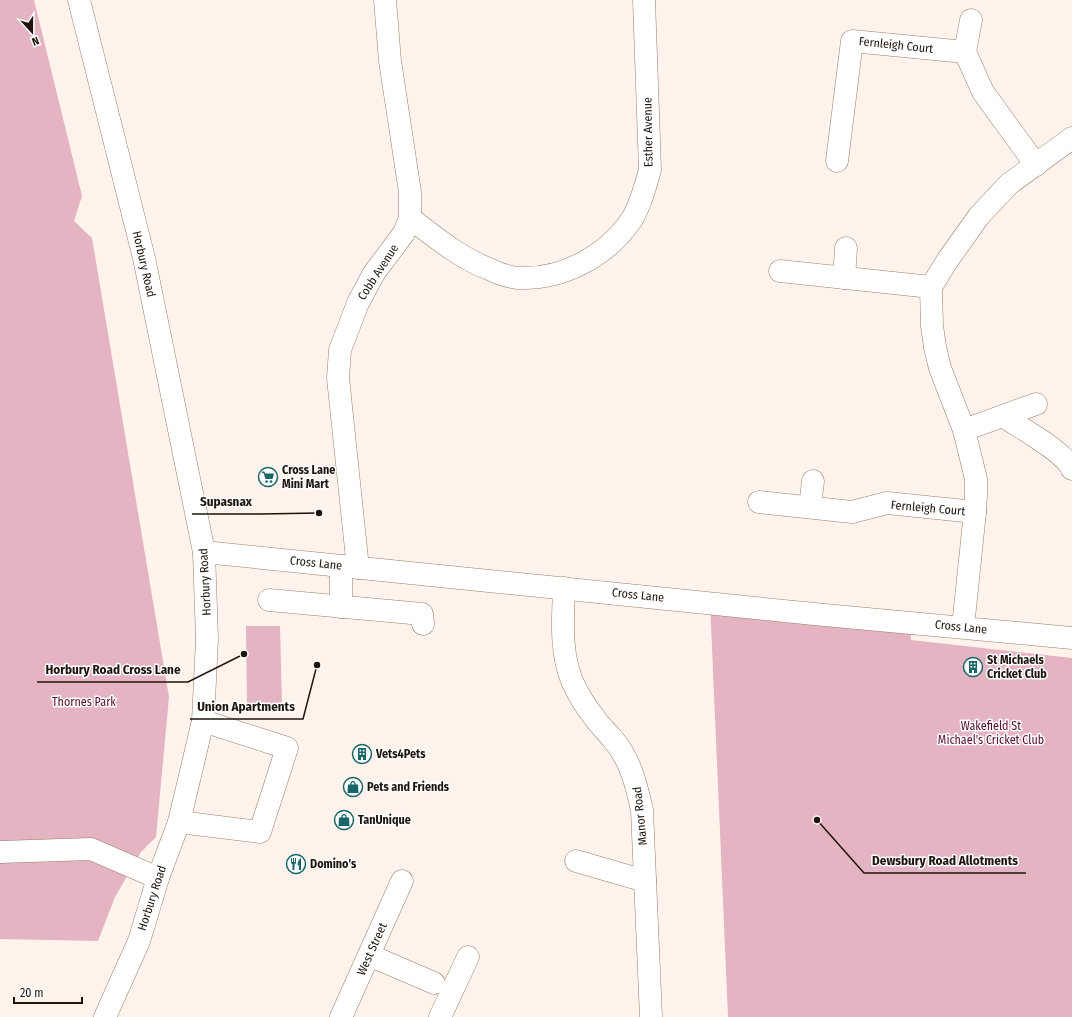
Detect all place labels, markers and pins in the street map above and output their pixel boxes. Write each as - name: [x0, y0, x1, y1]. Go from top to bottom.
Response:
- place label: Cross Lane Mini Mart: [282, 463, 335, 491]
- supermarket icon: Cross Lane Mini Mart: [257, 466, 279, 488]
- callout: Supasnax: [192, 489, 260, 514]
- place label: St Michaels Cricket Club: [987, 653, 1047, 681]
- building icon: St Michaels Cricket Club: [962, 656, 984, 678]
- callout: Horbury Road Cross Lane: [37, 657, 188, 682]
- callout: Union Apartments: [190, 694, 303, 719]
- building icon: Vets4Pets: [351, 743, 373, 765]
- place label: Vets4Pets: [375, 747, 426, 761]
- shop icon: Pets and Friends: [342, 776, 364, 798]
- place label: Pets and Friends: [367, 780, 450, 794]
- shop icon: TanUnique: [333, 809, 355, 831]
- place label: TanUnique: [358, 813, 411, 827]
- callout: Dewsbury Road Allotments: [864, 848, 1026, 873]
- restaurant icon: Domino's: [285, 853, 307, 875]
- place label: Domino's: [310, 857, 357, 871]

